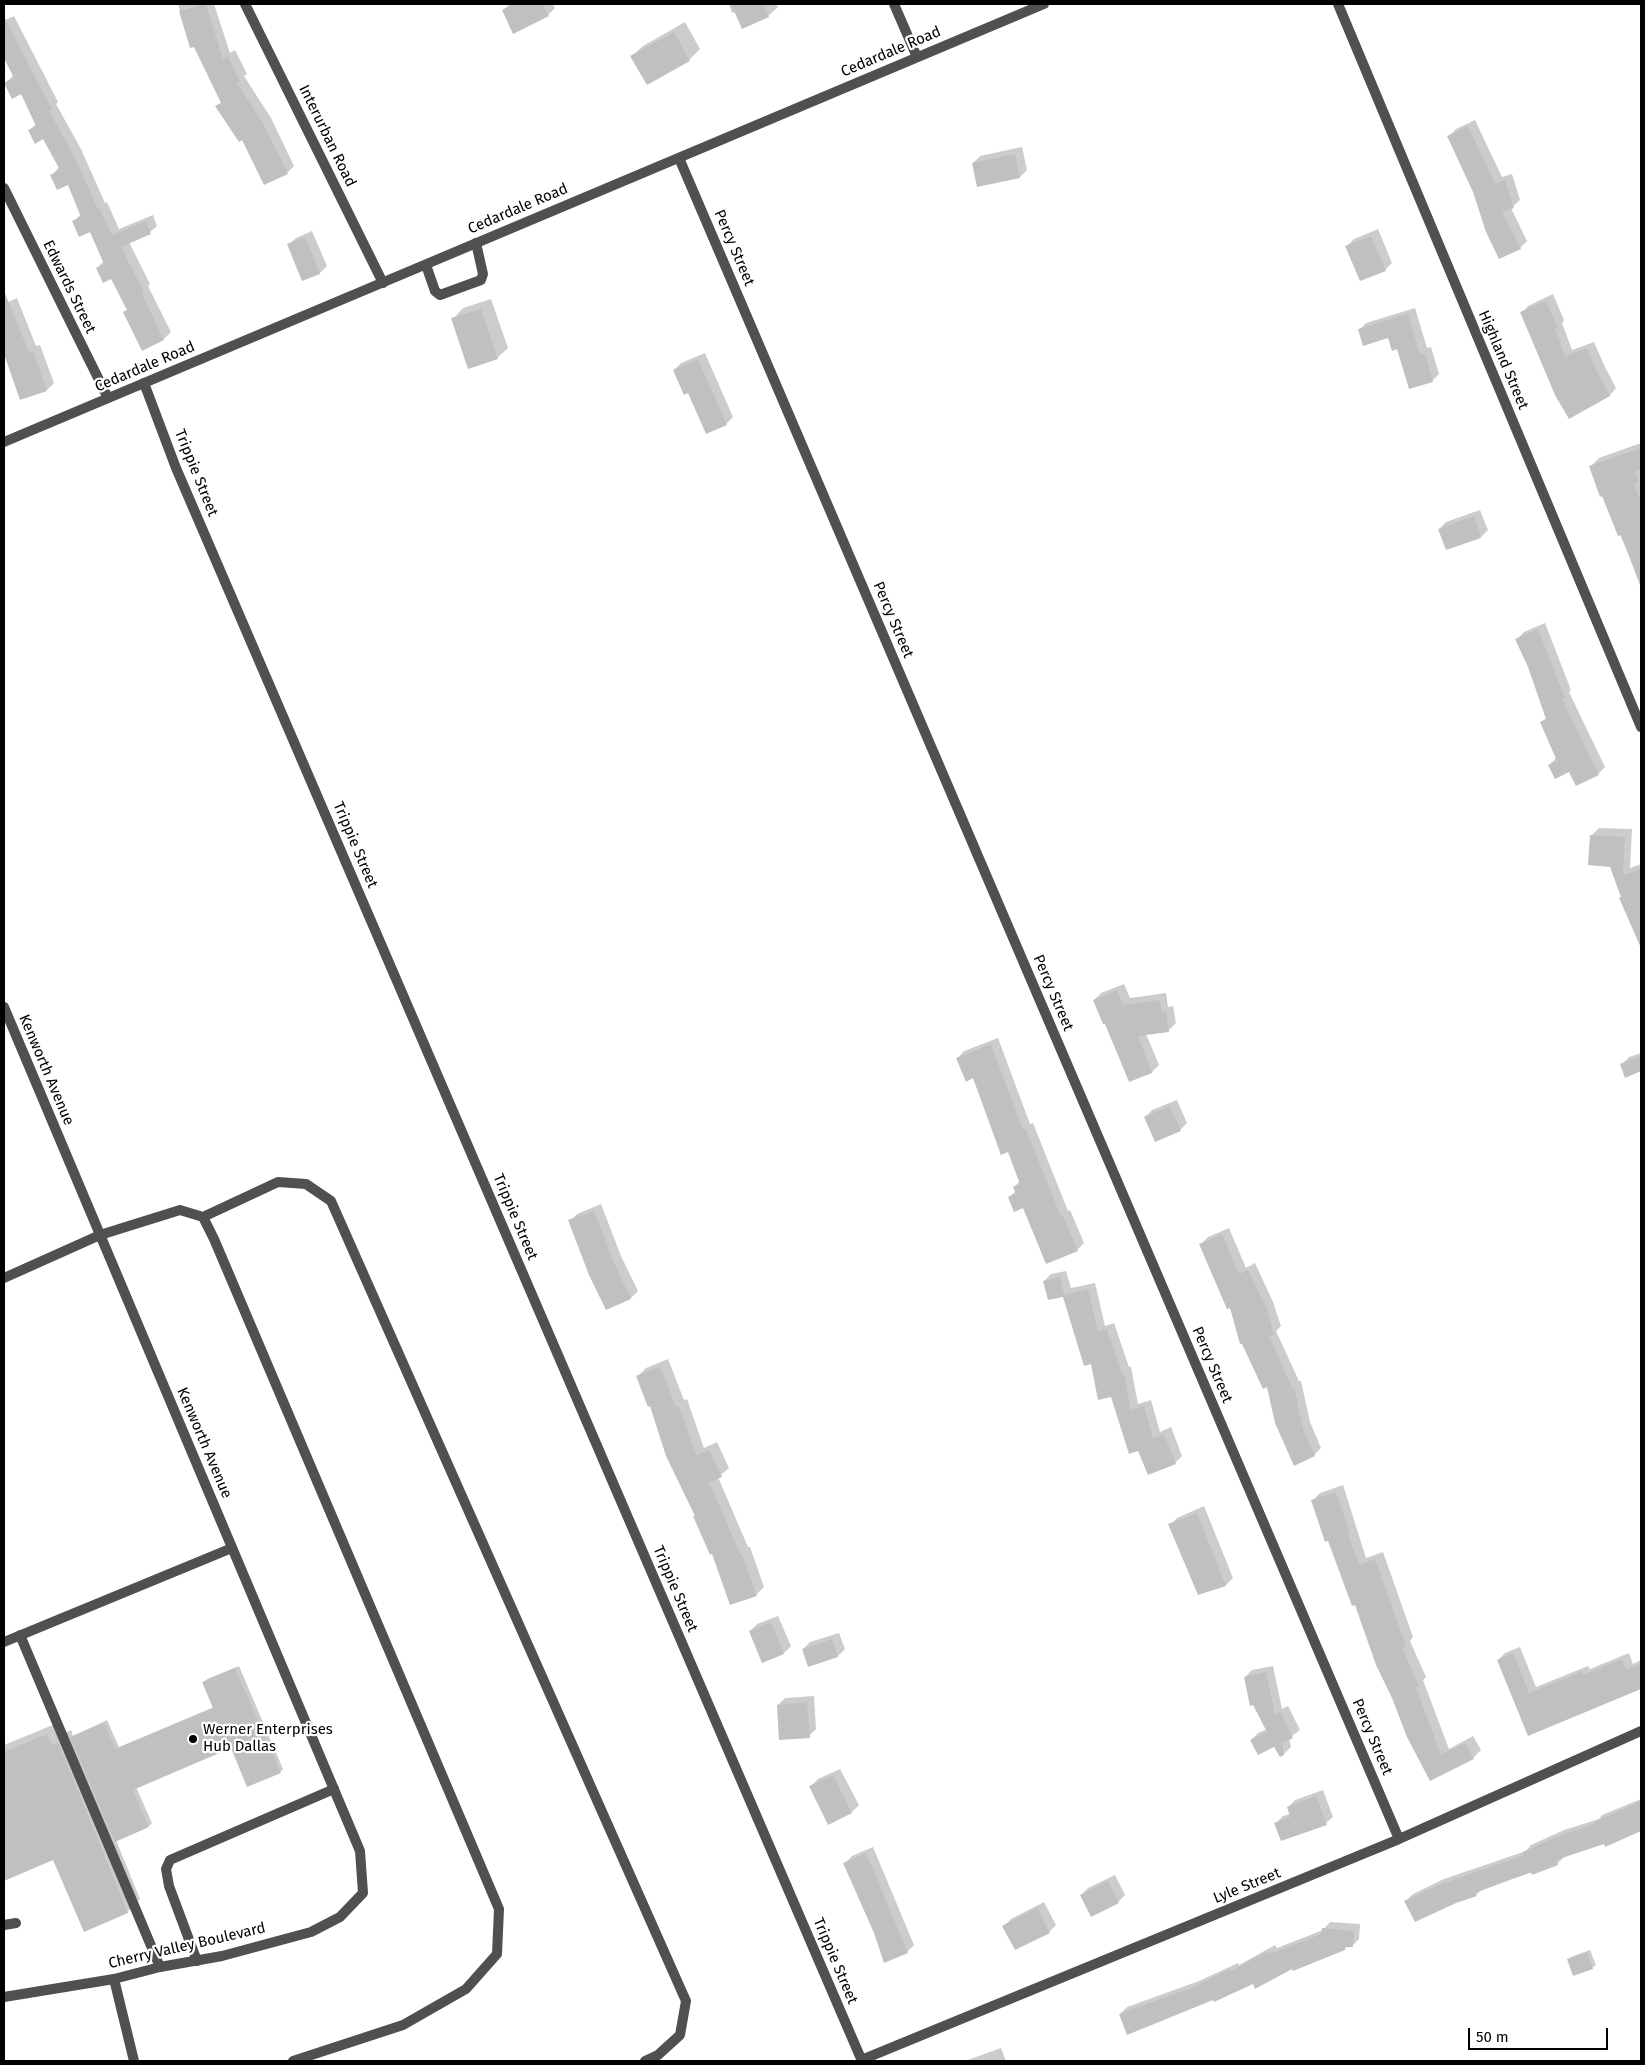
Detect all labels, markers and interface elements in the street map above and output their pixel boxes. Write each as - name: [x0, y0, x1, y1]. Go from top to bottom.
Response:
- street label: Cedardale Road: [838, 23, 944, 81]
- street label: Interurban Road: [295, 82, 359, 190]
- street label: Cedardale Road: [465, 180, 571, 238]
- street label: Percy Street: [710, 207, 758, 289]
- street label: Edwards Street: [39, 237, 99, 337]
- street label: Highland Street: [1474, 308, 1532, 412]
- street label: Cedardale Road: [92, 338, 198, 396]
- street label: Trippie Street: [170, 427, 222, 519]
- street label: Percy Street: [869, 579, 917, 661]
- street label: Trippie Street: [329, 799, 381, 891]
- street label: Percy Street: [1029, 952, 1077, 1034]
- street label: Kenworth Avenue: [14, 1012, 78, 1128]
- street label: Trippie Street: [489, 1171, 541, 1263]
- street label: Percy Street: [1188, 1324, 1236, 1406]
- street label: Kenworth Avenue: [172, 1385, 236, 1501]
- street label: Trippie Street: [649, 1543, 701, 1635]
- street label: Percy Street: [1348, 1696, 1396, 1778]
- place label: Werner Enterprises Hub Dallas: [203, 1721, 333, 1756]
- marker: Werner Enterprises Hub Dallas: [187, 1733, 199, 1745]
- street label: Lyle Street: [1211, 1864, 1283, 1908]
- street label: Trippie Street: [809, 1915, 861, 2007]
- street label: Cherry Valley Boulevard: [107, 1919, 267, 1973]
- scale bar: [1470, 2018, 1610, 2050]
- text: 50 m: [1476, 2028, 1509, 2046]

